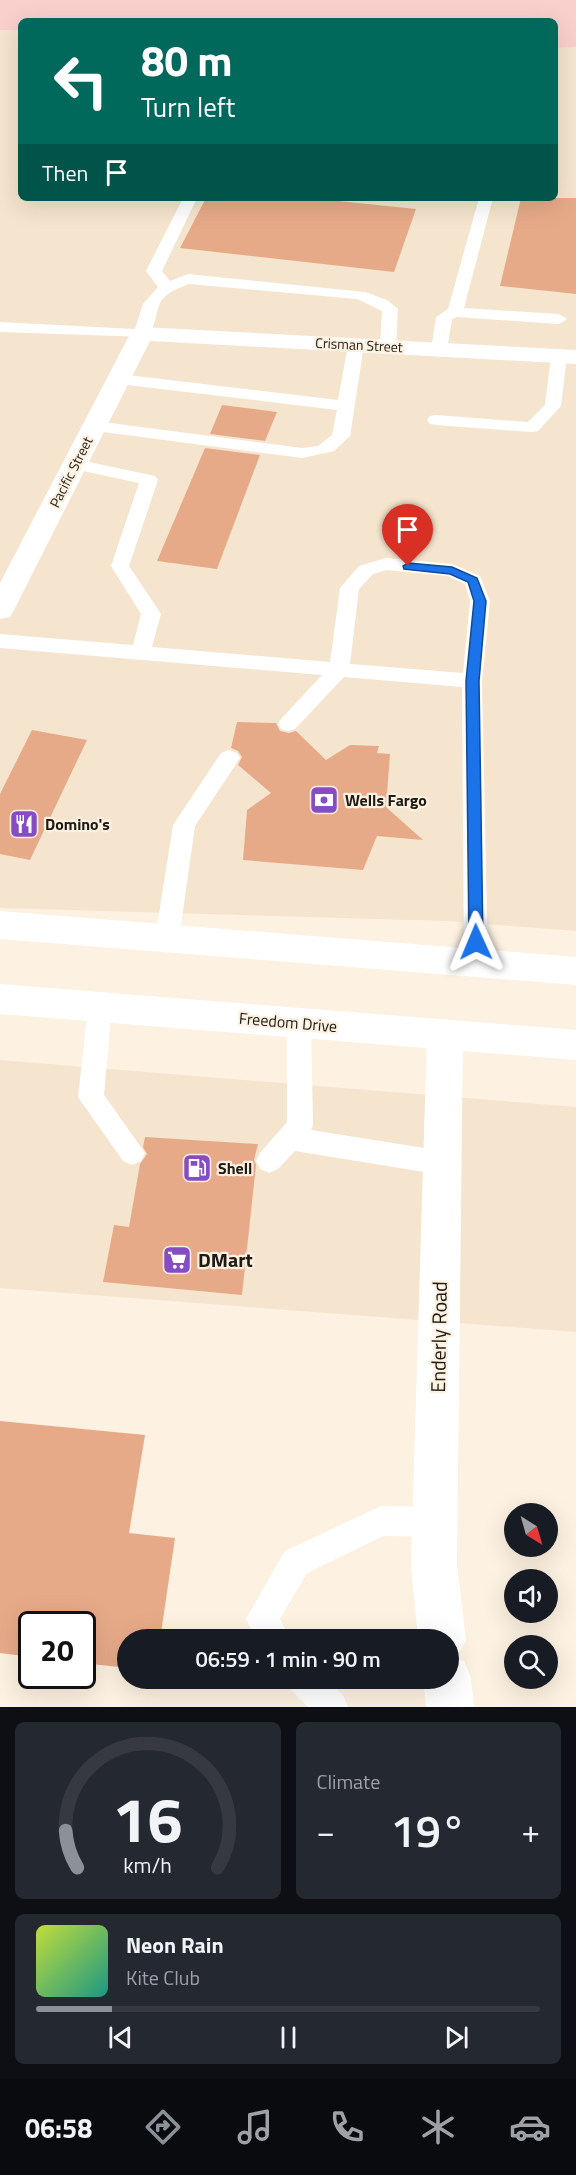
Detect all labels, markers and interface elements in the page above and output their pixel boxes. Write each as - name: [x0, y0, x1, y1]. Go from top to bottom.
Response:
- text: 80 m: [141, 28, 233, 92]
- icon: left: [42, 42, 120, 120]
- text: Turn left: [141, 86, 235, 127]
- text: Then: [42, 156, 88, 190]
- icon: arrive: [100, 156, 133, 189]
- street label: Crisman Street: [315, 332, 403, 357]
- street label: Pacific Street: [44, 432, 98, 511]
- pin: [382, 504, 433, 566]
- icon: arrive: [391, 513, 424, 546]
- bank icon: Wells Fargo: [308, 784, 340, 816]
- place label: Wells Fargo: [345, 788, 427, 812]
- restaurant icon: Domino's: [8, 808, 40, 840]
- place label: Domino's: [45, 812, 110, 836]
- position arrow: [444, 910, 508, 974]
- street label: Freedom Drive: [238, 1006, 338, 1038]
- fuel station icon: Shell: [181, 1152, 213, 1184]
- place label: Shell: [218, 1156, 252, 1180]
- supermarket icon: DMart: [161, 1244, 193, 1276]
- place label: DMart: [198, 1244, 253, 1275]
- street label: Enderly Road: [422, 1281, 455, 1393]
- north arrow: [504, 1503, 558, 1557]
- map controls: [504, 1503, 558, 1689]
- button: sound: [504, 1569, 558, 1623]
- speed limit sign: 20: [18, 1611, 96, 1689]
- button: search: [504, 1635, 558, 1689]
- text: 06:59 · 1 min · 90 m: [195, 1642, 381, 1676]
- text: Climate: [317, 1766, 380, 1797]
- text: 16: [113, 1771, 183, 1866]
- text: 19°: [390, 1796, 466, 1864]
- text: −: [317, 1806, 335, 1856]
- text: +: [522, 1806, 540, 1856]
- text: km/h: [123, 1849, 172, 1881]
- text: Neon Rain: [126, 1928, 224, 1962]
- text: Kite Club: [126, 1962, 200, 1993]
- icon: previous: [104, 2021, 137, 2054]
- icon: pause: [272, 2021, 305, 2054]
- icon: next: [440, 2021, 473, 2054]
- icon: directions: [142, 2106, 184, 2148]
- icon: music: [234, 2106, 276, 2148]
- icon: phone: [326, 2106, 368, 2148]
- icon: climate: [417, 2106, 459, 2148]
- icon: car: [509, 2106, 551, 2148]
- text: 06:58: [25, 2107, 92, 2148]

